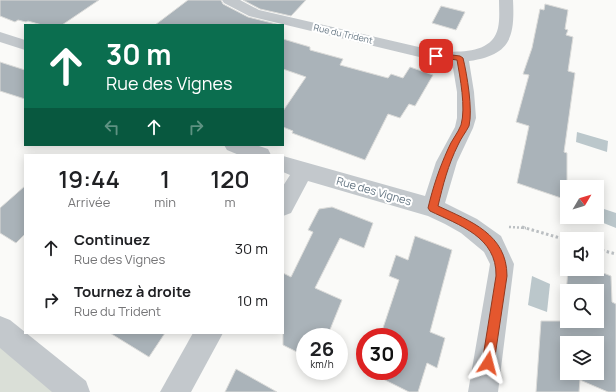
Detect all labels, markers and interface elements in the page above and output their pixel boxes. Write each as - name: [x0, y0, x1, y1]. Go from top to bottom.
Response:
- street label: Rue du Trident: [312, 20, 374, 47]
- text: 30 m: [106, 35, 171, 73]
- pin: [419, 39, 453, 73]
- icon: ahead: [40, 40, 92, 92]
- icon: arrive: [425, 45, 447, 67]
- text: Rue des Vignes: [106, 71, 232, 95]
- icon: left: [101, 116, 123, 138]
- icon: ahead: [143, 116, 165, 138]
- icon: right: [185, 116, 207, 138]
- text: 19:44: [58, 162, 120, 195]
- text: 1: [160, 162, 170, 195]
- text: 120: [210, 162, 250, 195]
- street label: Rue des Vignes: [335, 173, 414, 208]
- north arrow: [560, 180, 604, 224]
- map controls: [560, 180, 604, 380]
- text: Arrivée: [68, 193, 110, 211]
- text: min: [154, 193, 176, 211]
- text: m: [224, 193, 235, 211]
- text: Continuez: [74, 229, 150, 250]
- button: sound: [560, 232, 604, 276]
- icon: ahead: [40, 237, 62, 259]
- text: 30 m: [235, 238, 268, 259]
- text: Rue des Vignes: [74, 250, 165, 268]
- text: Tournez à droite: [74, 281, 191, 302]
- button: search: [560, 284, 604, 328]
- icon: right: [40, 289, 62, 311]
- text: 10 m: [237, 290, 268, 311]
- text: Rue du Trident: [74, 302, 161, 320]
- speed limit sign: 30: [356, 328, 408, 380]
- text: 26: [310, 335, 334, 362]
- button: layers: [560, 336, 604, 380]
- position arrow: [467, 342, 509, 384]
- text: km/h: [310, 357, 334, 371]

